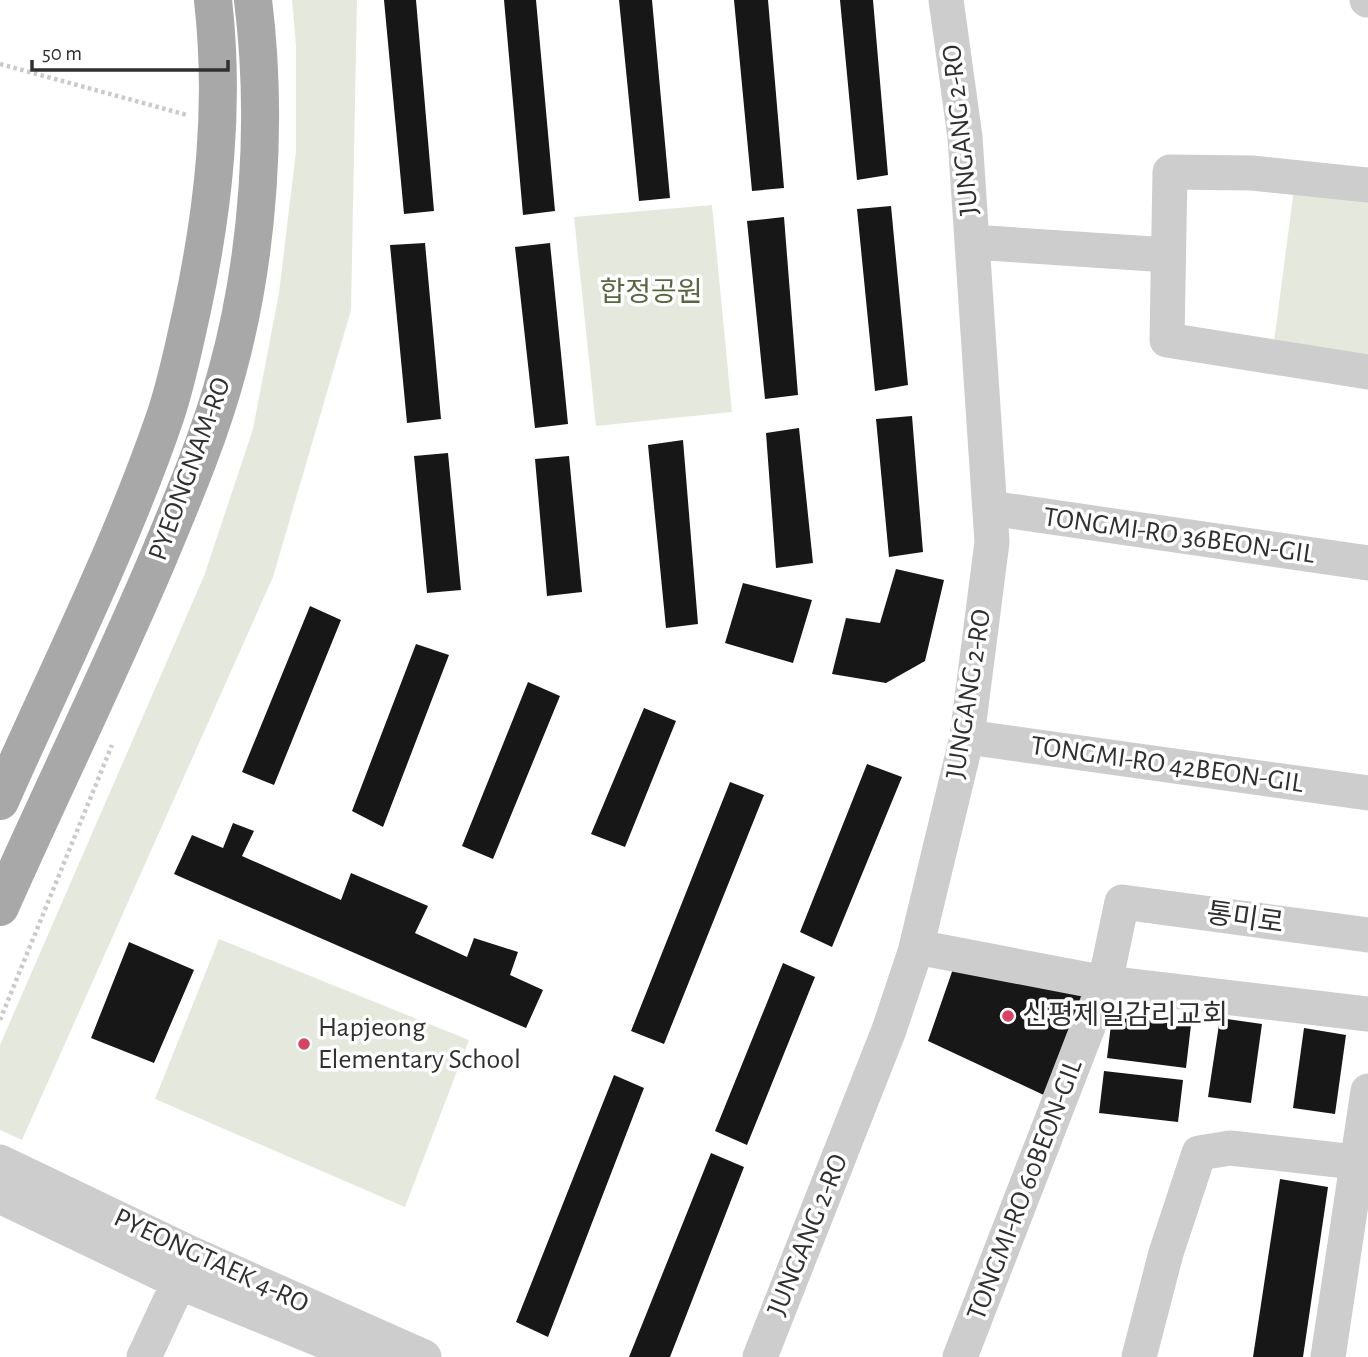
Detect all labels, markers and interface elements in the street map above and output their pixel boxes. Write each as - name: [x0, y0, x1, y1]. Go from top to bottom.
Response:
- scale bar: [32, 28, 228, 72]
- text: 50 m: [42, 43, 82, 64]
- street label: JUNGANG 2-RO: [938, 43, 984, 217]
- park label: 합정공원: [599, 277, 703, 307]
- street label: PYEONGNAM-RO: [144, 374, 236, 564]
- street label: TONGMI-RO 36BEON-GIL: [1042, 503, 1317, 569]
- street label: JUNGANG 2-RO: [942, 607, 996, 781]
- street label: TONGMI-RO 42BEON-GIL: [1029, 732, 1305, 798]
- street label: 통미로: [1205, 898, 1285, 938]
- place label: 신평제일감리교회: [1022, 1000, 1228, 1030]
- marker: 신평제일감리교회: [1000, 1008, 1016, 1024]
- place label: Hapjeong Elementary School: [318, 1014, 521, 1074]
- marker: Hapjeong Elementary School: [296, 1036, 312, 1052]
- street label: TONGMI-RO 60BEON-GIL: [962, 1056, 1088, 1324]
- street label: JUNGANG 2-RO: [763, 1150, 853, 1320]
- street label: PYEONGTAEK 4-RO: [109, 1204, 313, 1318]

